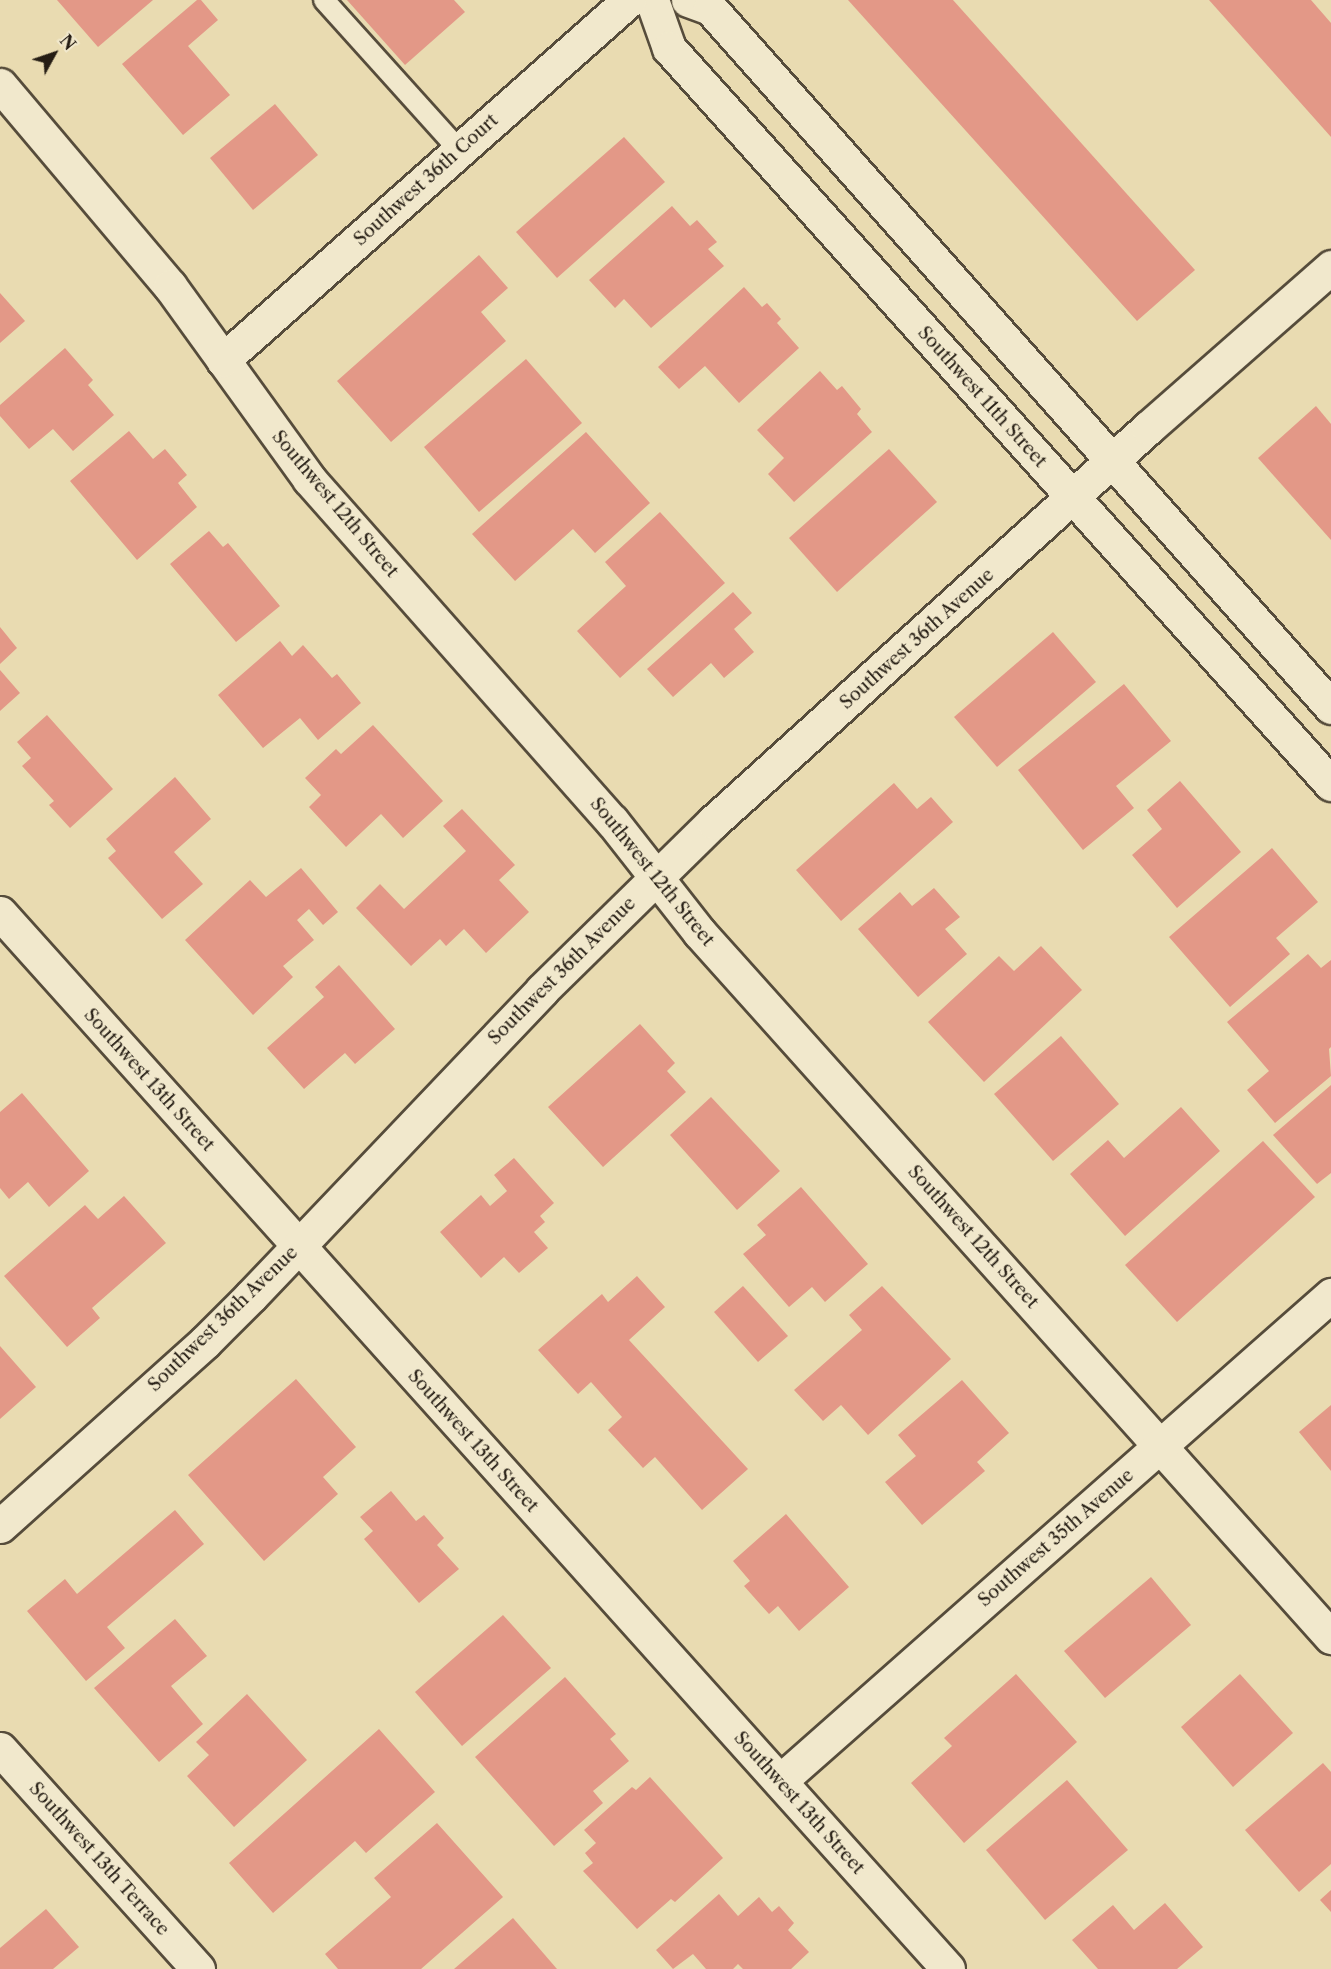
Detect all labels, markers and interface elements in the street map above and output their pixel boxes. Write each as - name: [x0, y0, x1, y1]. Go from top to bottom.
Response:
- north arrow: [24, 24, 84, 84]
- text: N: [56, 31, 80, 54]
- street label: Southwest 36th Court: [350, 110, 502, 250]
- street label: Southwest 11th Street: [913, 322, 1051, 472]
- street label: Southwest 12th Street: [267, 426, 403, 582]
- street label: Southwest 36th Avenue: [835, 564, 999, 714]
- street label: Southwest 12th Street: [585, 793, 719, 951]
- street label: Southwest 36th Avenue: [484, 893, 640, 1049]
- street label: Southwest 13th Street: [79, 1004, 219, 1156]
- street label: Southwest 12th Street: [903, 1161, 1043, 1313]
- street label: Southwest 36th Avenue: [143, 1242, 303, 1396]
- street label: Southwest 13th Street: [403, 1365, 543, 1517]
- street label: Southwest 35th Avenue: [974, 1464, 1138, 1612]
- street label: Southwest 13th Street: [729, 1727, 869, 1879]
- street label: Southwest 13th Terrace: [24, 1778, 174, 1940]

